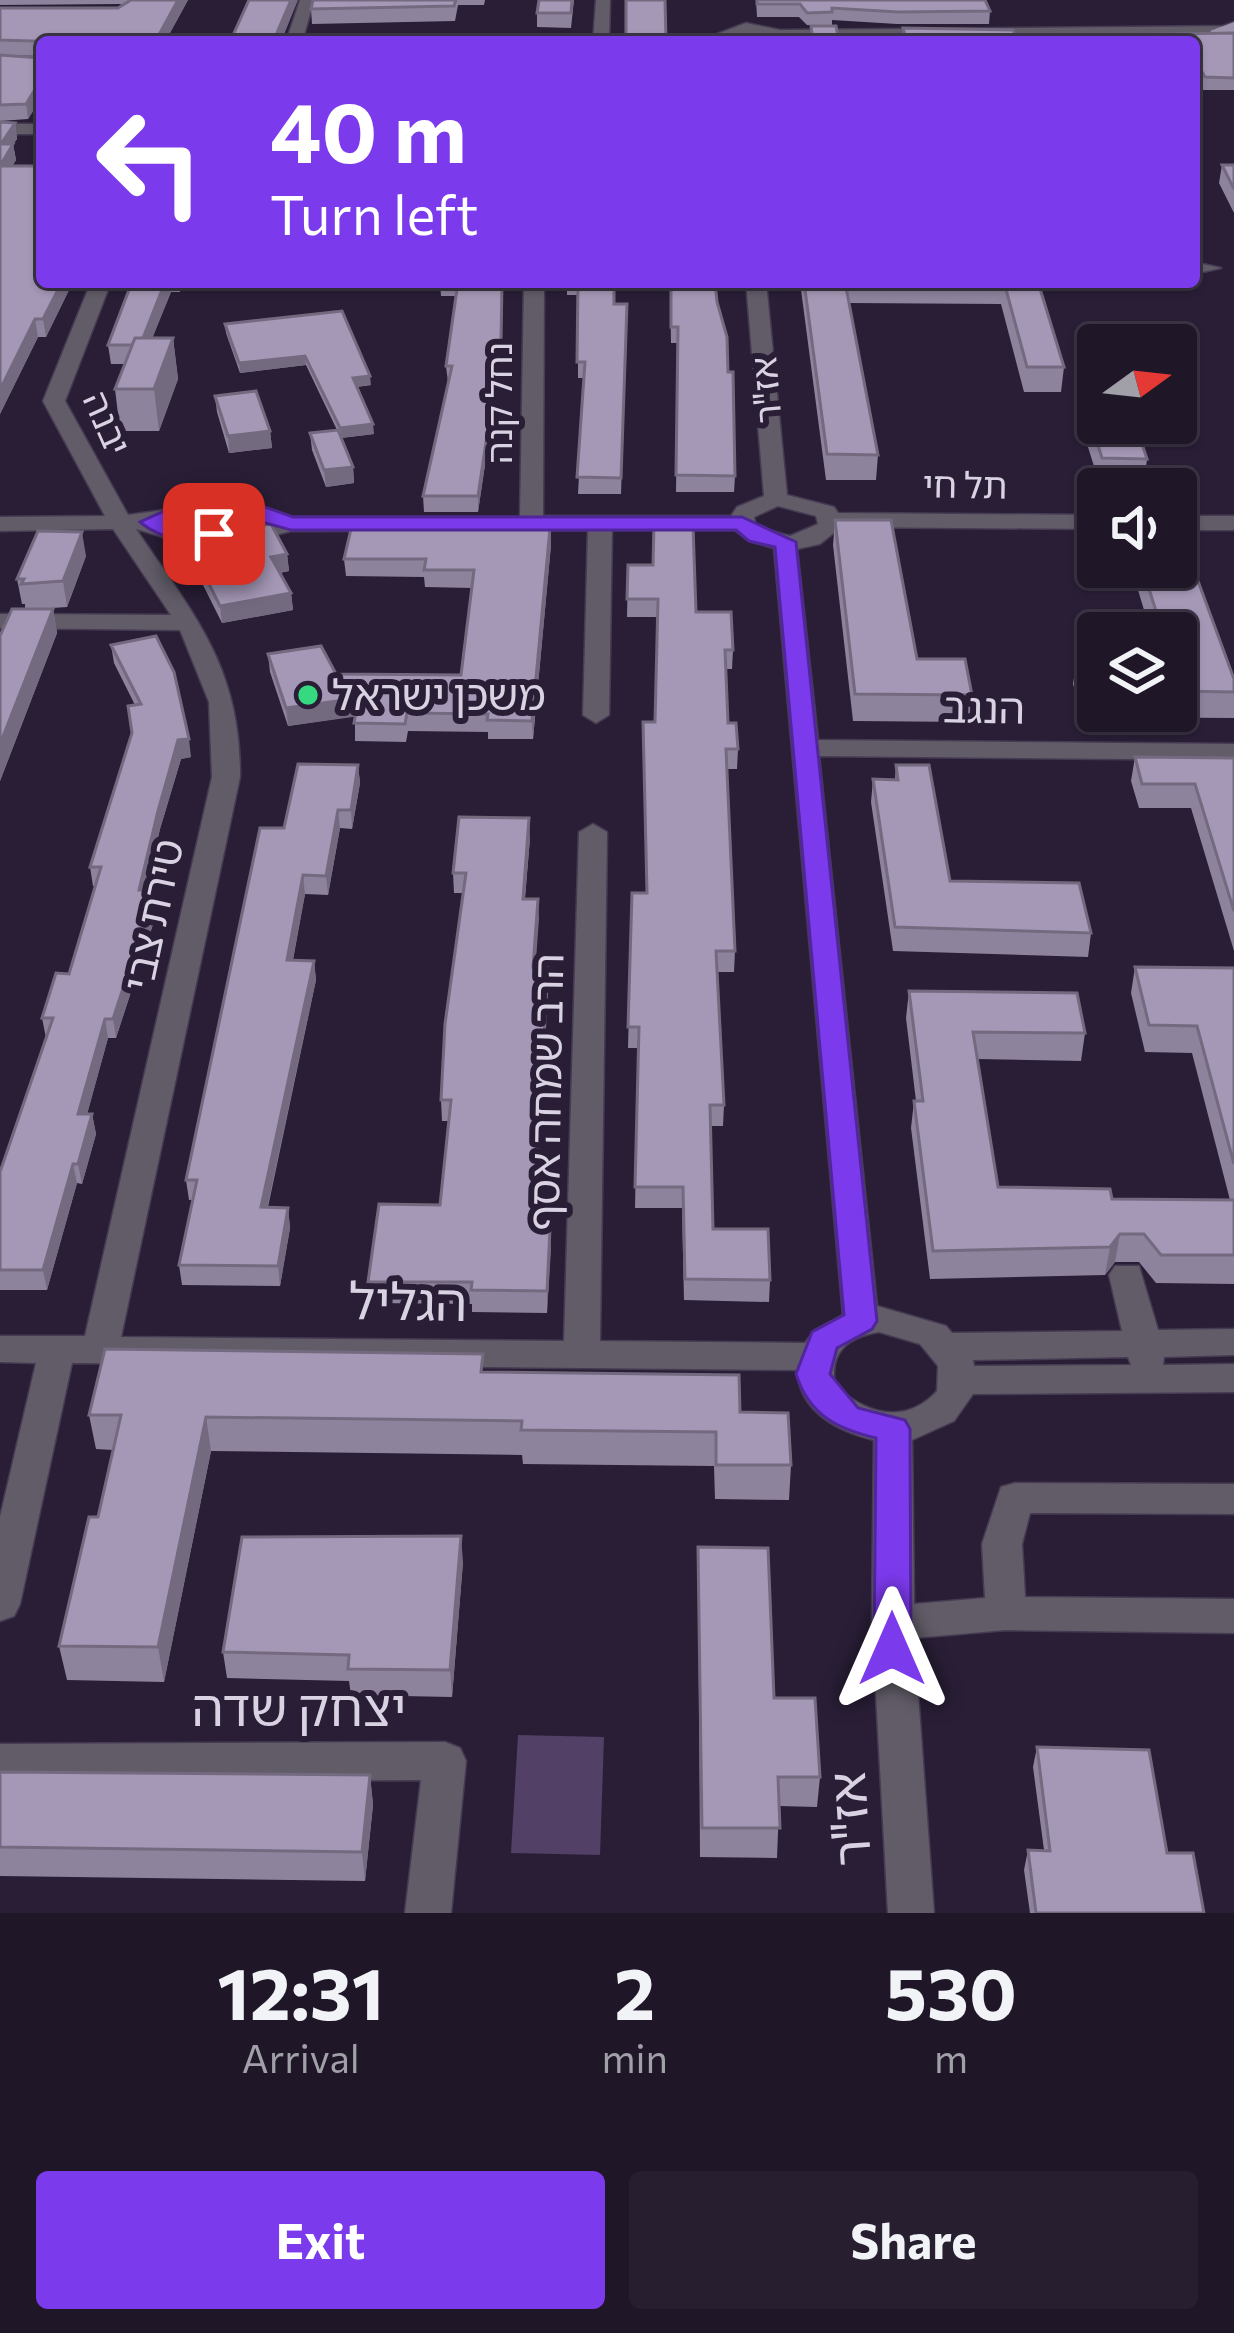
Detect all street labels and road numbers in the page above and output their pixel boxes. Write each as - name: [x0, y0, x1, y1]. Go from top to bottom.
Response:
- street label: נחל קנה: [475, 342, 519, 464]
- street label: אז"ר: [739, 355, 789, 425]
- street label: יבנה: [75, 383, 142, 461]
- street label: תל חי: [922, 460, 1008, 506]
- street label: הנגב: [943, 679, 1026, 733]
- street label: טירת צבי: [110, 833, 193, 996]
- street label: הרב שמחה אסף: [516, 953, 572, 1231]
- street label: הגליל: [348, 1267, 468, 1332]
- street label: יצחק שדה: [192, 1674, 406, 1737]
- street label: אז"ר: [813, 1770, 882, 1869]

